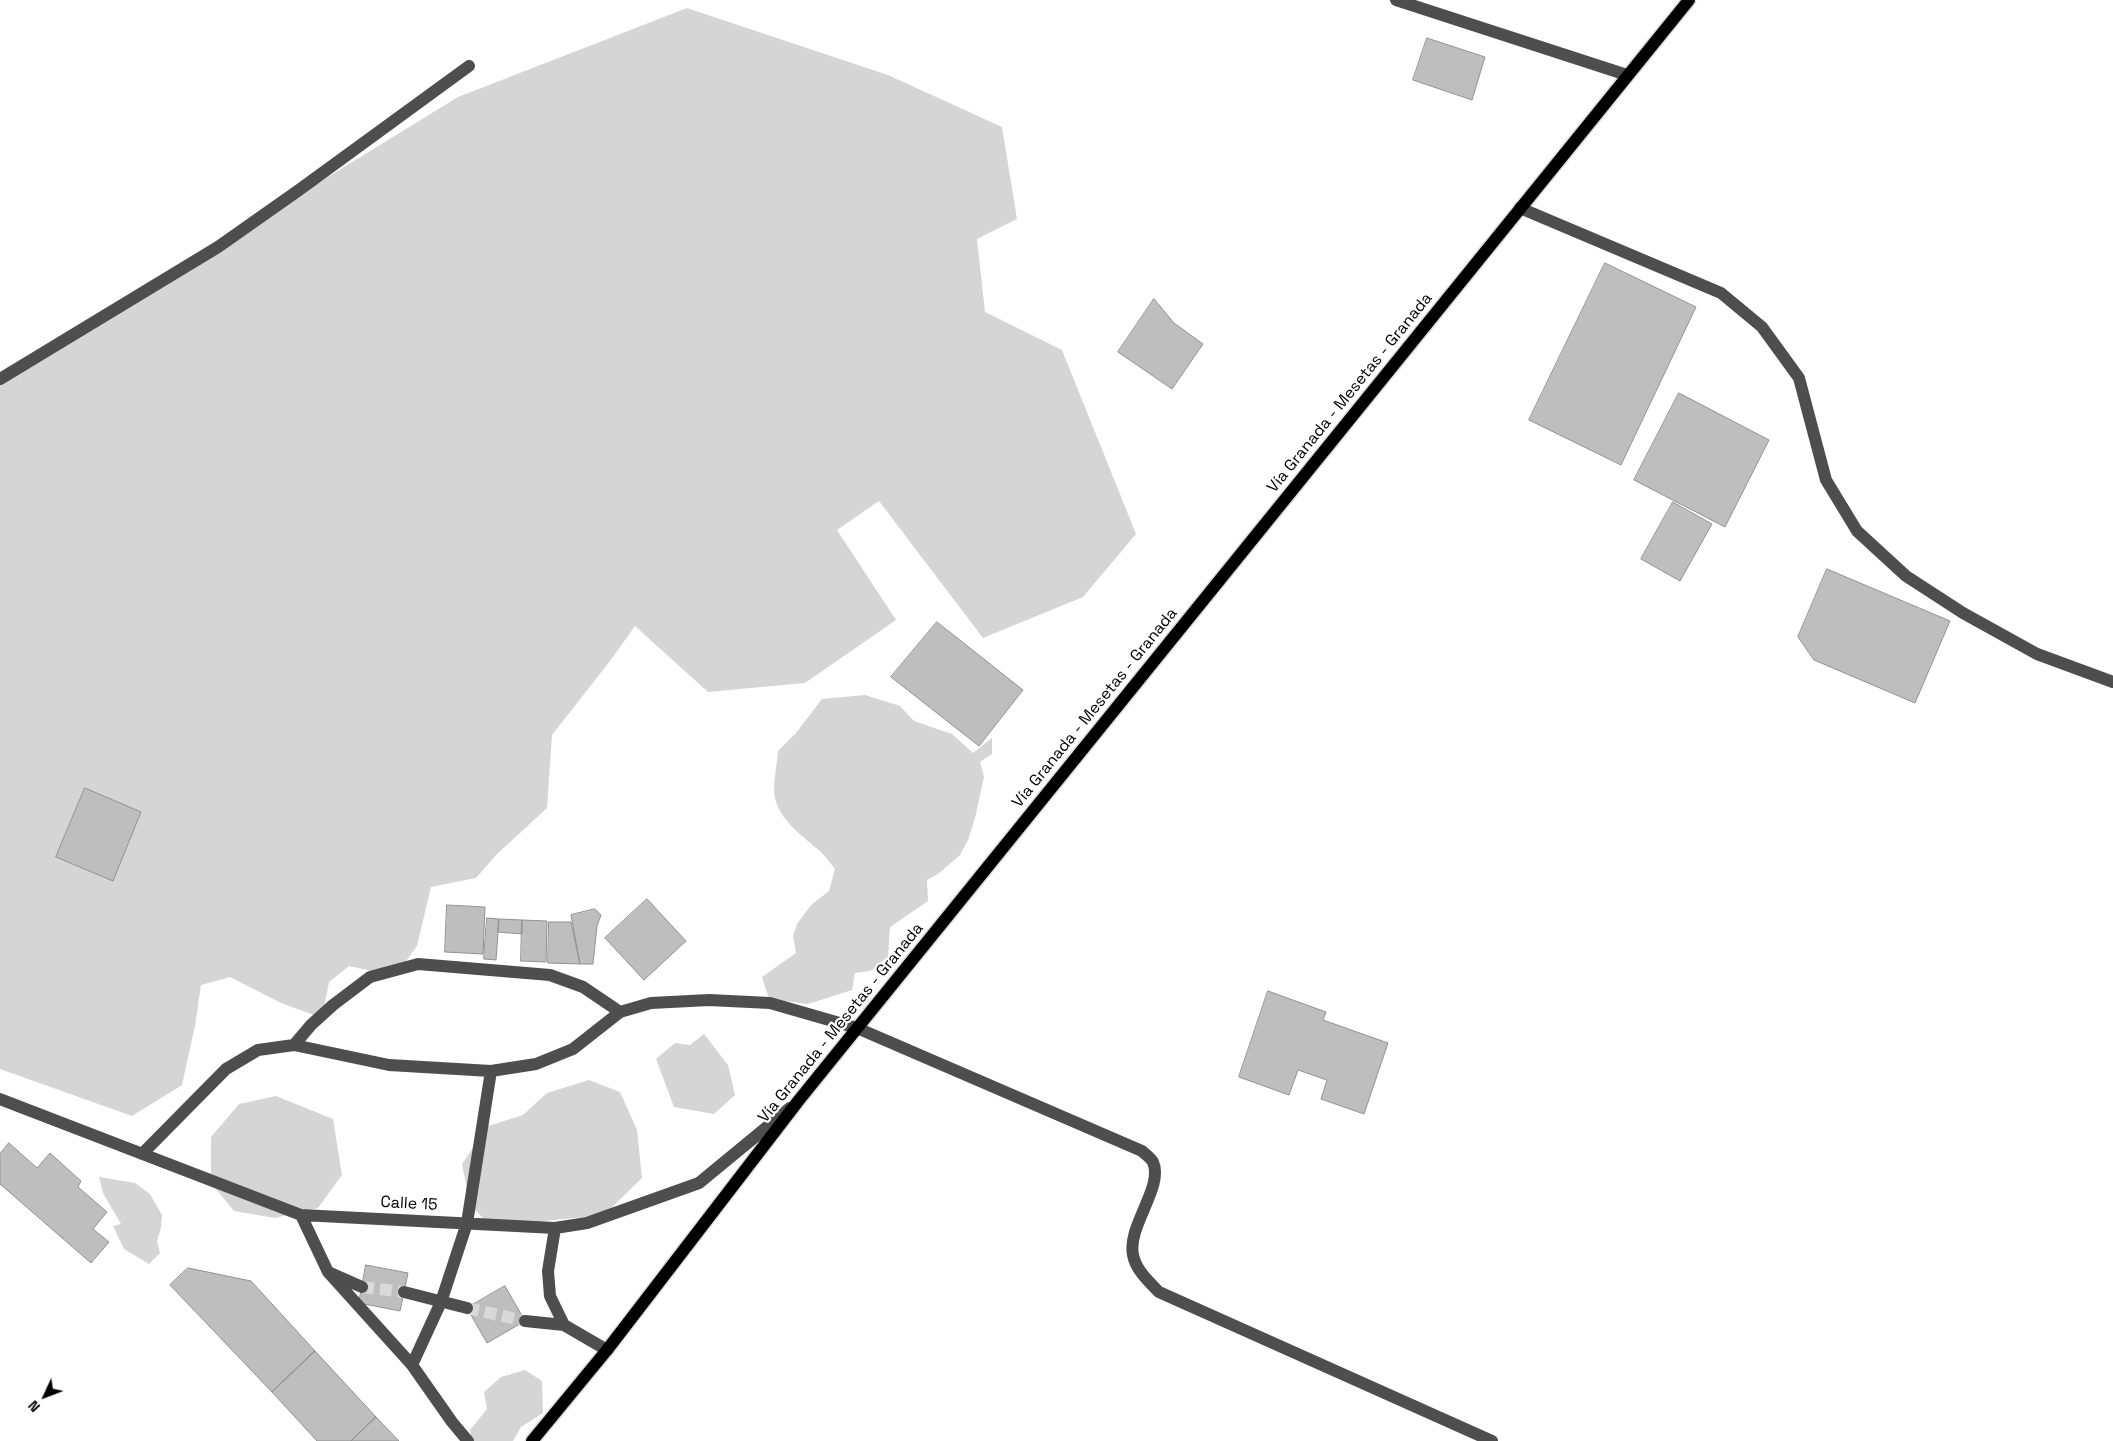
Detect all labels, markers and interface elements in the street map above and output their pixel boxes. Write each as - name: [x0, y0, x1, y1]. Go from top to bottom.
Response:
- street label: Vía Granada - Mesetas - Granada: [1263, 289, 1437, 497]
- street label: Vía Granada - Mesetas - Granada: [1008, 604, 1182, 812]
- street label: Vía Granada - Mesetas - Granada: [754, 919, 928, 1127]
- street label: Calle 15: [380, 1193, 438, 1215]
- north arrow: [20, 1371, 70, 1421]
- text: N: [24, 1397, 44, 1416]

